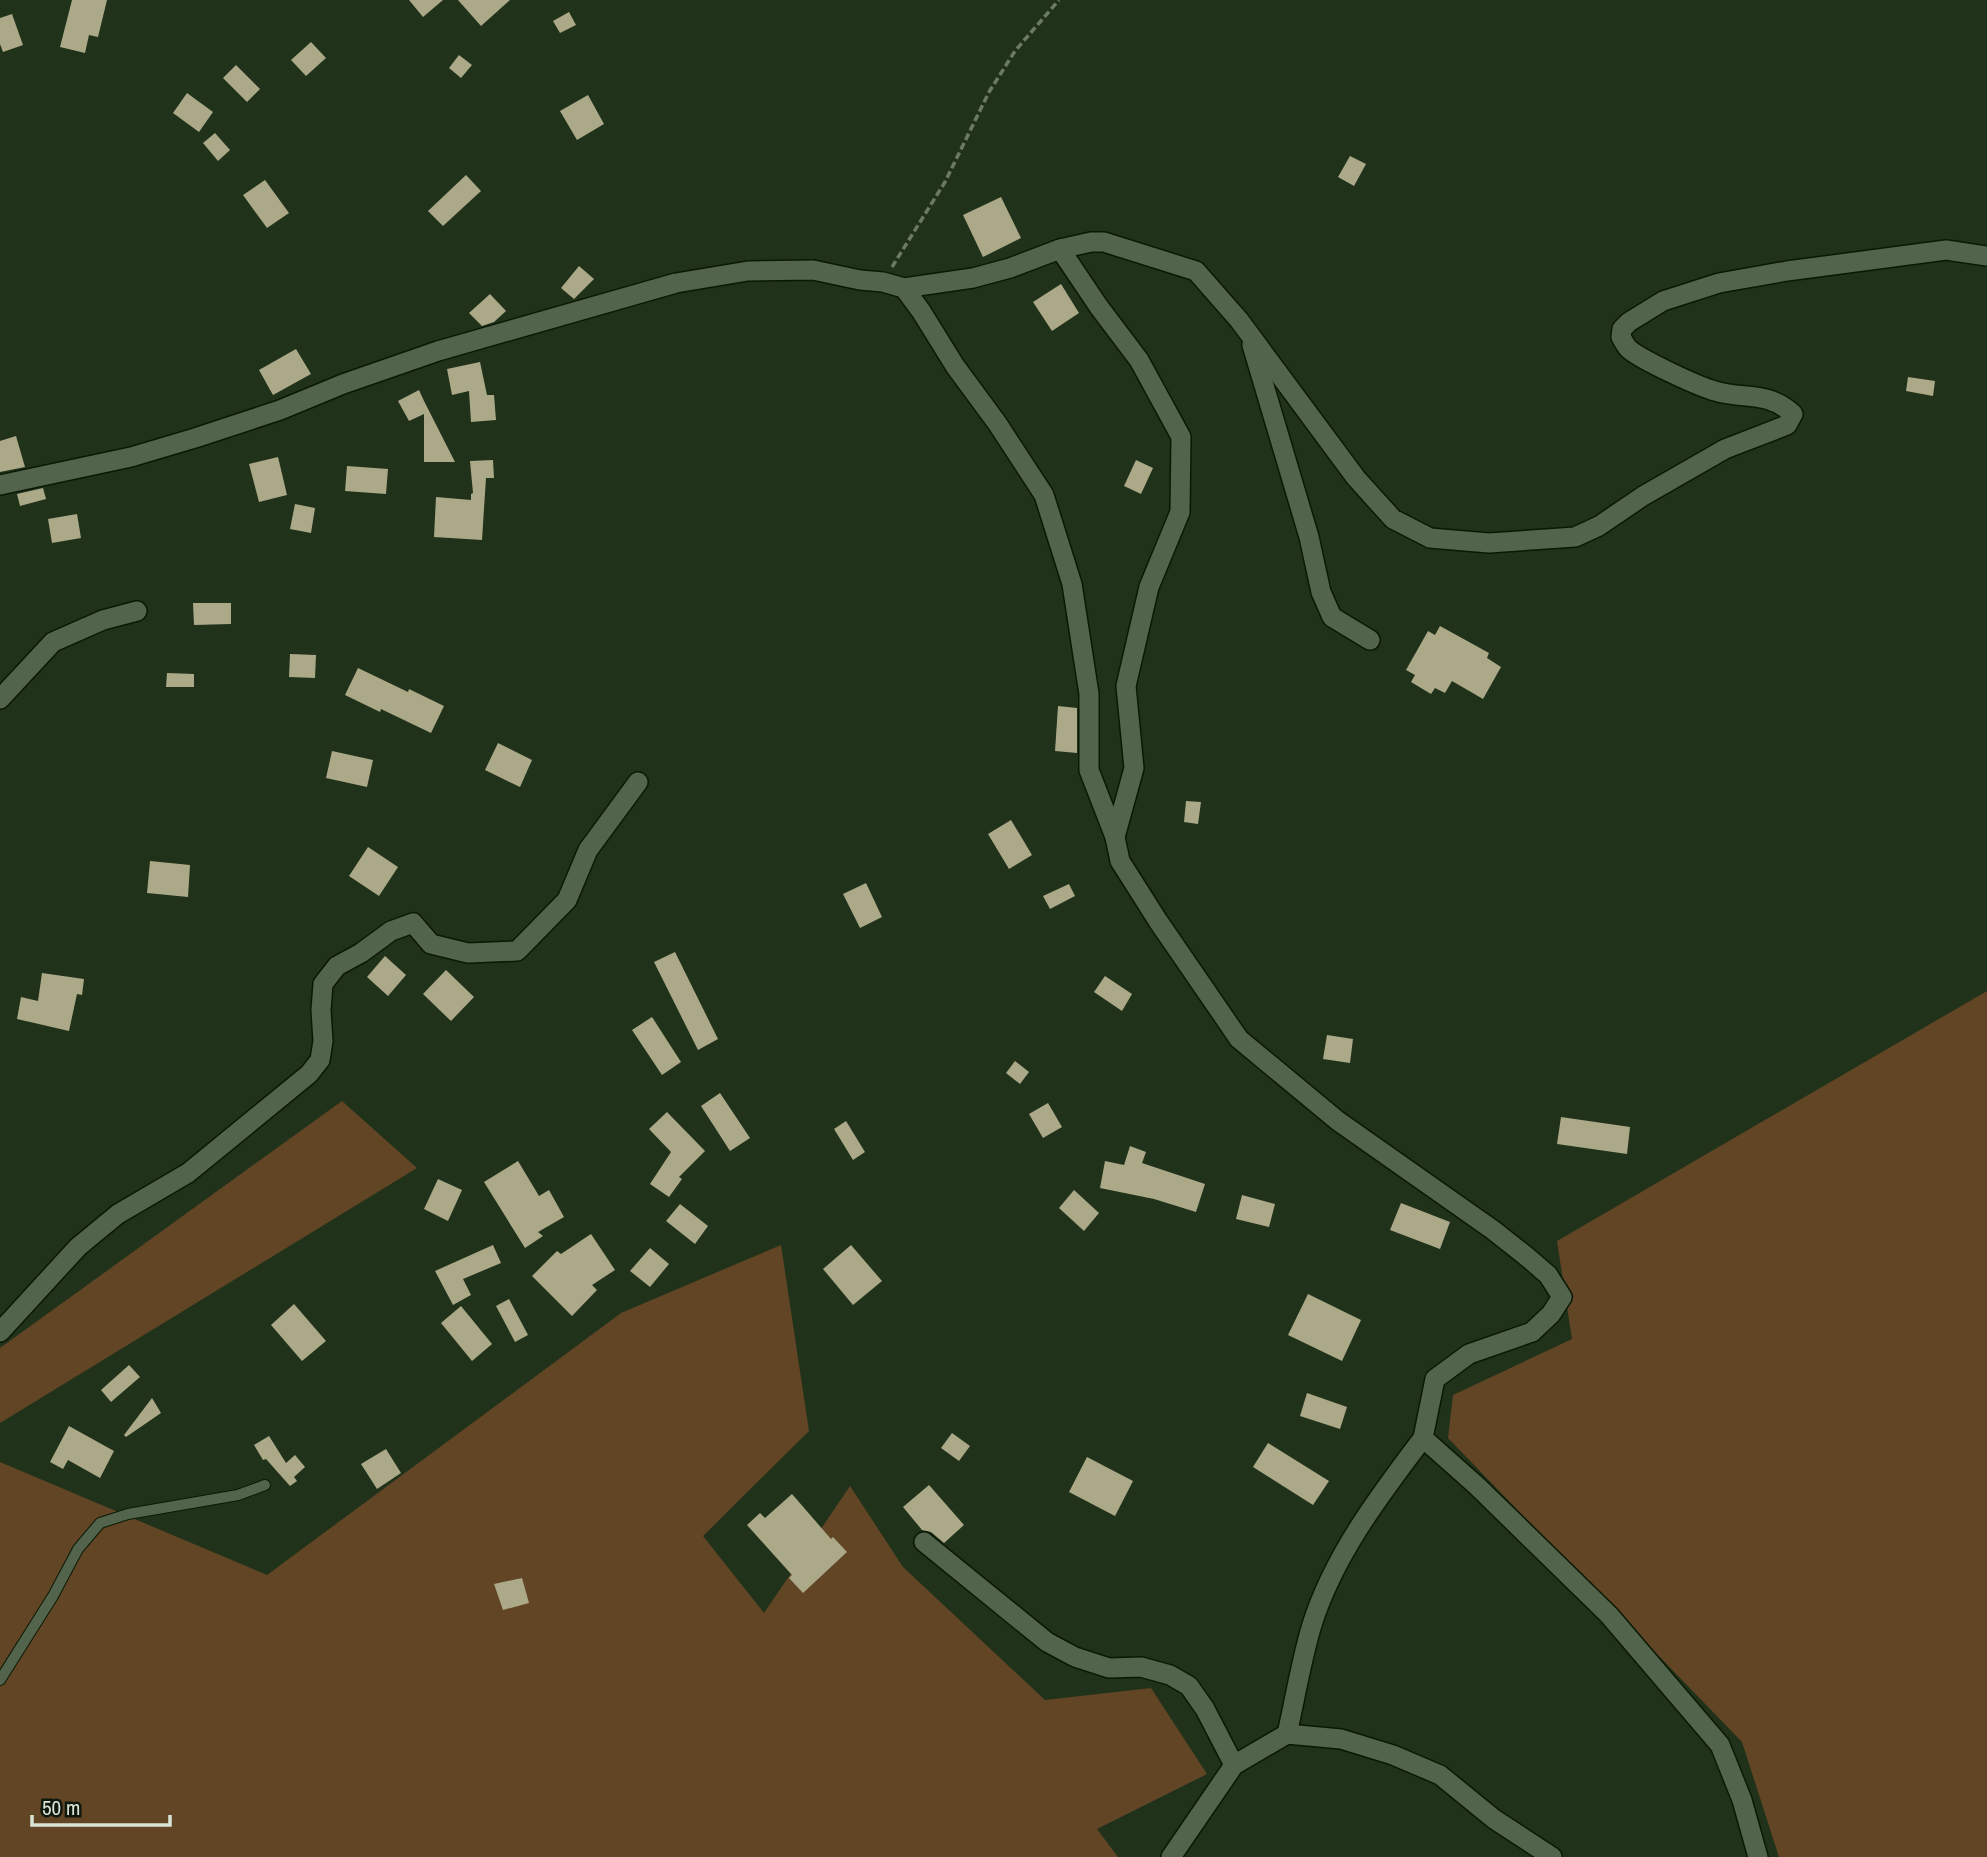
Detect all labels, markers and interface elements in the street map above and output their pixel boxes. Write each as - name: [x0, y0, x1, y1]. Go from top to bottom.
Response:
- scale bar: [32, 1784, 170, 1828]
- text: 50 m: [42, 1793, 80, 1822]

